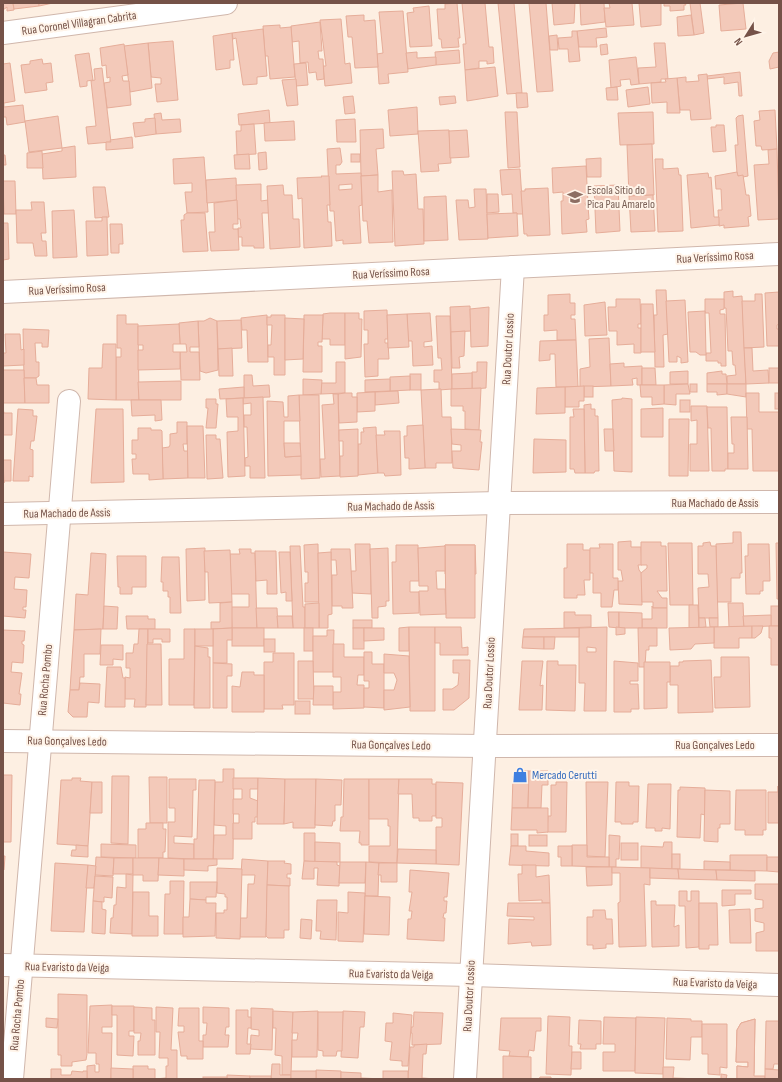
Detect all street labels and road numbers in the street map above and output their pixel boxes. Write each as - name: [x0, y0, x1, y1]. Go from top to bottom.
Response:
- street label: Rua Coronel Villagran Cabrita: [21, 8, 138, 39]
- street label: Rua Veríssimo Rosa: [676, 248, 754, 267]
- street label: Rua Veríssimo Rosa: [352, 264, 430, 283]
- street label: Rua Veríssimo Rosa: [28, 280, 106, 299]
- street label: Rua Doutor Lossio: [499, 313, 518, 385]
- street label: Rua Machado de Assis: [671, 496, 759, 511]
- street label: Rua Machado de Assis: [347, 498, 435, 515]
- street label: Rua Machado de Assis: [23, 505, 111, 522]
- street label: Rua Doutor Lossio: [480, 637, 499, 709]
- street label: Rua Rocha Pombo: [35, 644, 56, 716]
- street label: Rua Gonçalves Ledo: [27, 733, 107, 750]
- street label: Rua Gonçalves Ledo: [351, 737, 431, 754]
- street label: Rua Gonçalves Ledo: [675, 738, 755, 753]
- street label: Rua Evaristo da Veiga: [25, 959, 110, 976]
- street label: Rua Doutor Lossio: [460, 960, 479, 1032]
- street label: Rua Evaristo da Veiga: [349, 966, 434, 983]
- street label: Rua Evaristo da Veiga: [673, 975, 758, 992]
- street label: Rua Rocha Pombo: [7, 979, 28, 1051]

